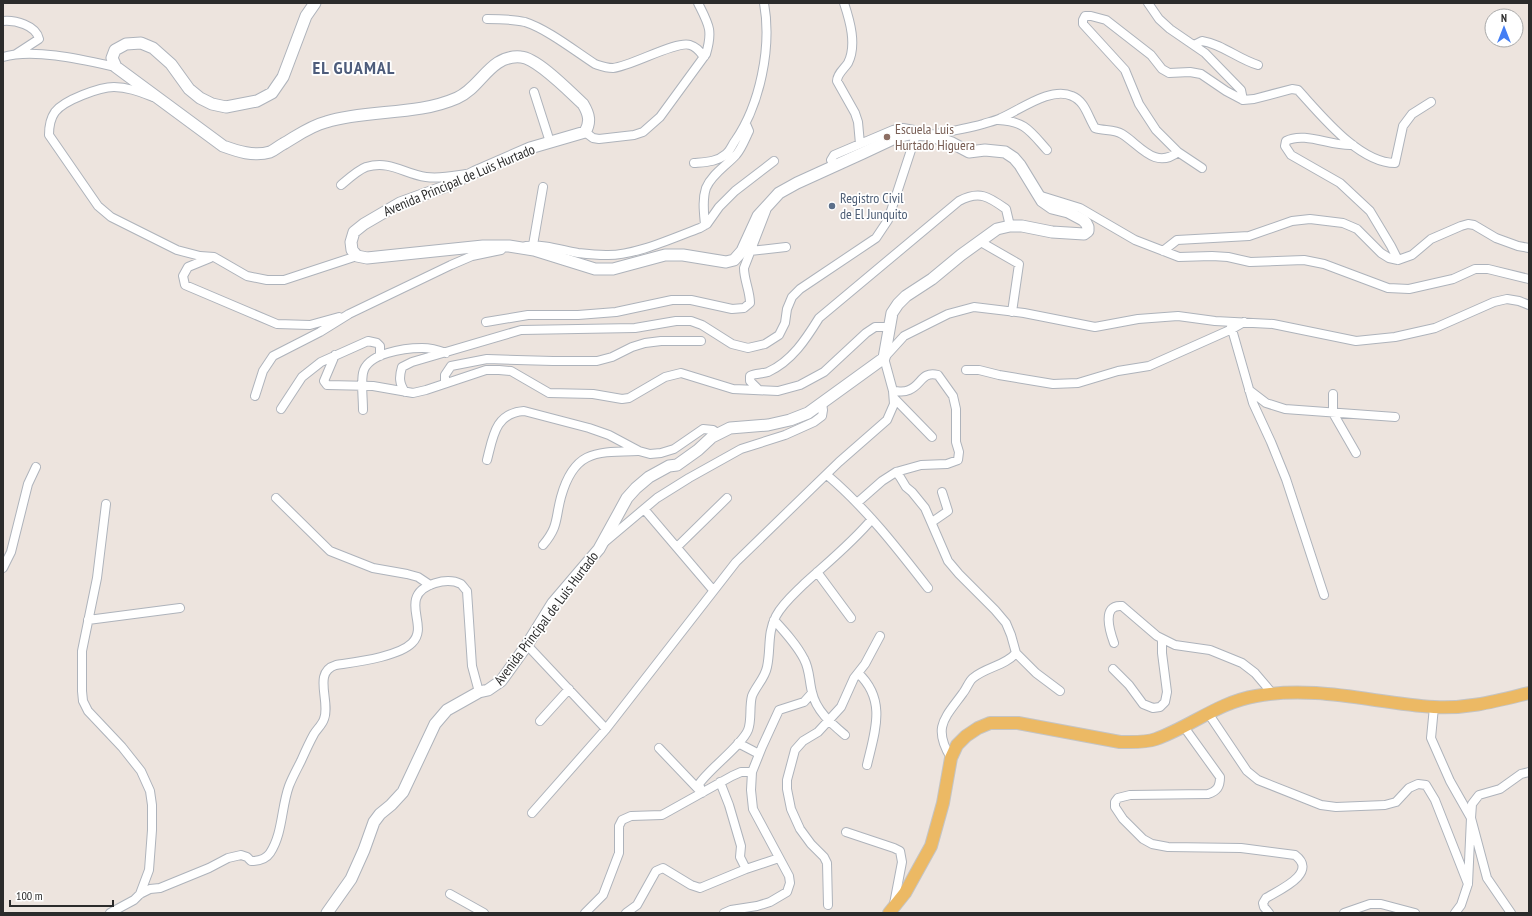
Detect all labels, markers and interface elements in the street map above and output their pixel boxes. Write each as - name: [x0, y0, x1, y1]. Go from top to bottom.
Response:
- north arrow: [1484, 8, 1524, 48]
- text: N: [1501, 11, 1507, 25]
- district label: EL GUAMAL: [313, 56, 395, 79]
- place label: Escuela Luis Hurtado Higuera: [895, 120, 975, 154]
- marker: Escuela Luis Hurtado Higuera: [882, 132, 892, 142]
- street label: Avenida Principal de Luis Hurtado: [381, 140, 537, 220]
- place label: Registro Civil de El Junquito: [840, 189, 908, 223]
- marker: Registro Civil de El Junquito: [827, 201, 837, 211]
- street label: Avenida Principal de Luis Hurtado: [490, 548, 602, 688]
- scale bar: [10, 882, 113, 908]
- text: 100 m: [16, 888, 43, 903]

